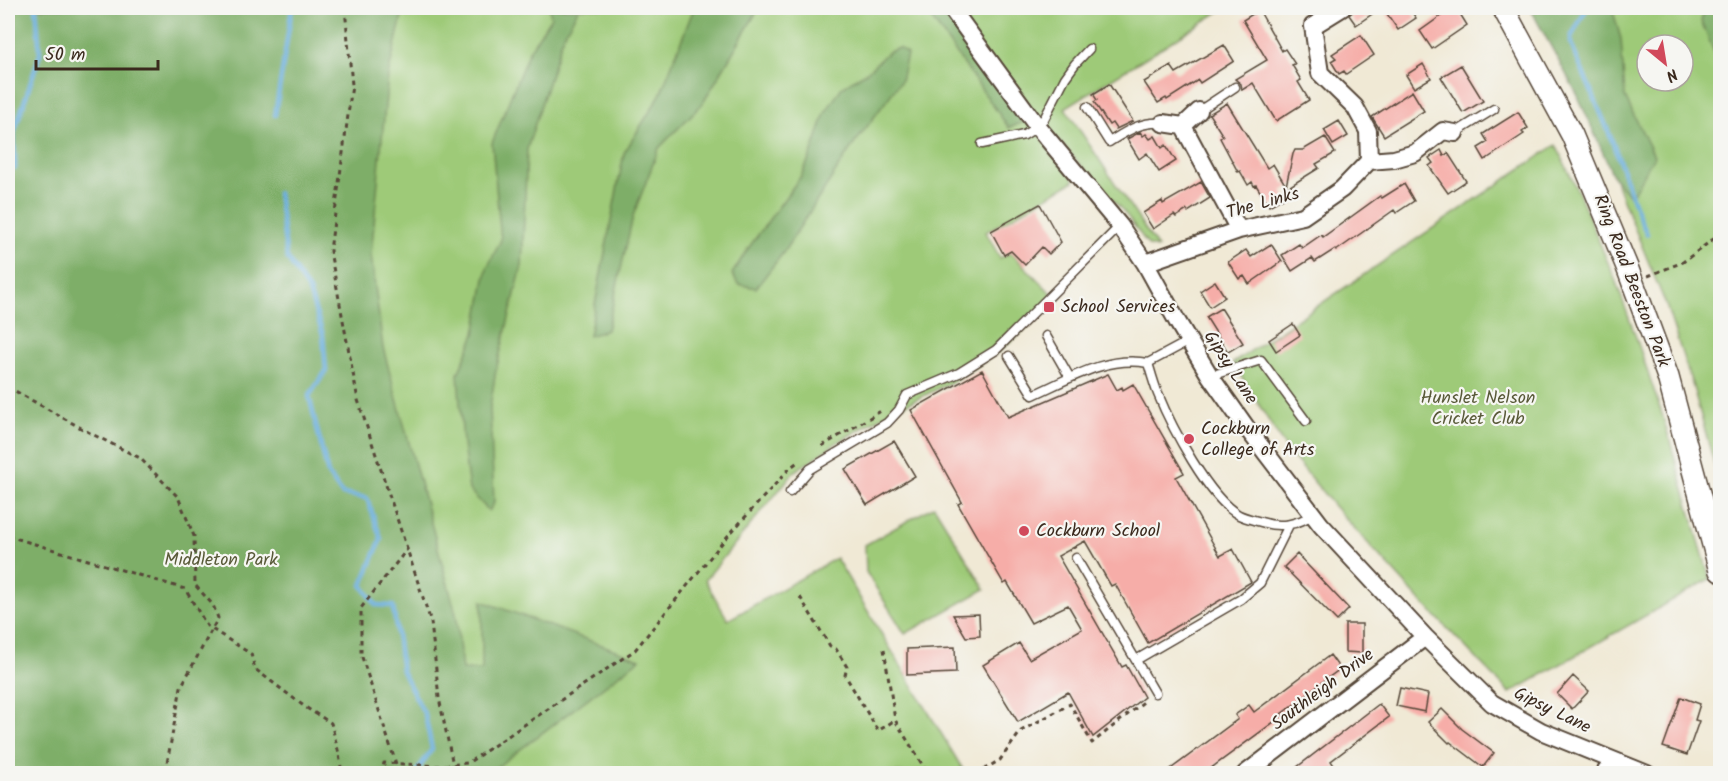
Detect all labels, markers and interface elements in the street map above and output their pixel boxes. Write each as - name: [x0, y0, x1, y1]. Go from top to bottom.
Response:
- scale bar: [36, 33, 158, 71]
- north arrow: [1635, 33, 1695, 93]
- text: 50 m: [45, 41, 85, 70]
- text: N: [1661, 61, 1682, 88]
- street label: The Links: [1223, 180, 1303, 228]
- street label: Ring Road Beeston Park: [1585, 190, 1678, 372]
- place label: School Services: [1061, 293, 1176, 322]
- marker: School Services: [1042, 300, 1056, 314]
- street label: Gipsy Lane: [1195, 325, 1265, 411]
- park label: Hunslet Nelson Cricket Club: [1421, 384, 1535, 434]
- place label: Cockburn College of Arts: [1201, 415, 1315, 465]
- marker: Cockburn College of Arts: [1182, 432, 1196, 446]
- place label: Cockburn School: [1036, 517, 1161, 546]
- marker: Cockburn School: [1017, 524, 1031, 538]
- park label: Middleton Park: [164, 546, 278, 575]
- street label: Southleigh Drive: [1265, 641, 1381, 739]
- street label: Gipsy Lane: [1508, 680, 1596, 742]

